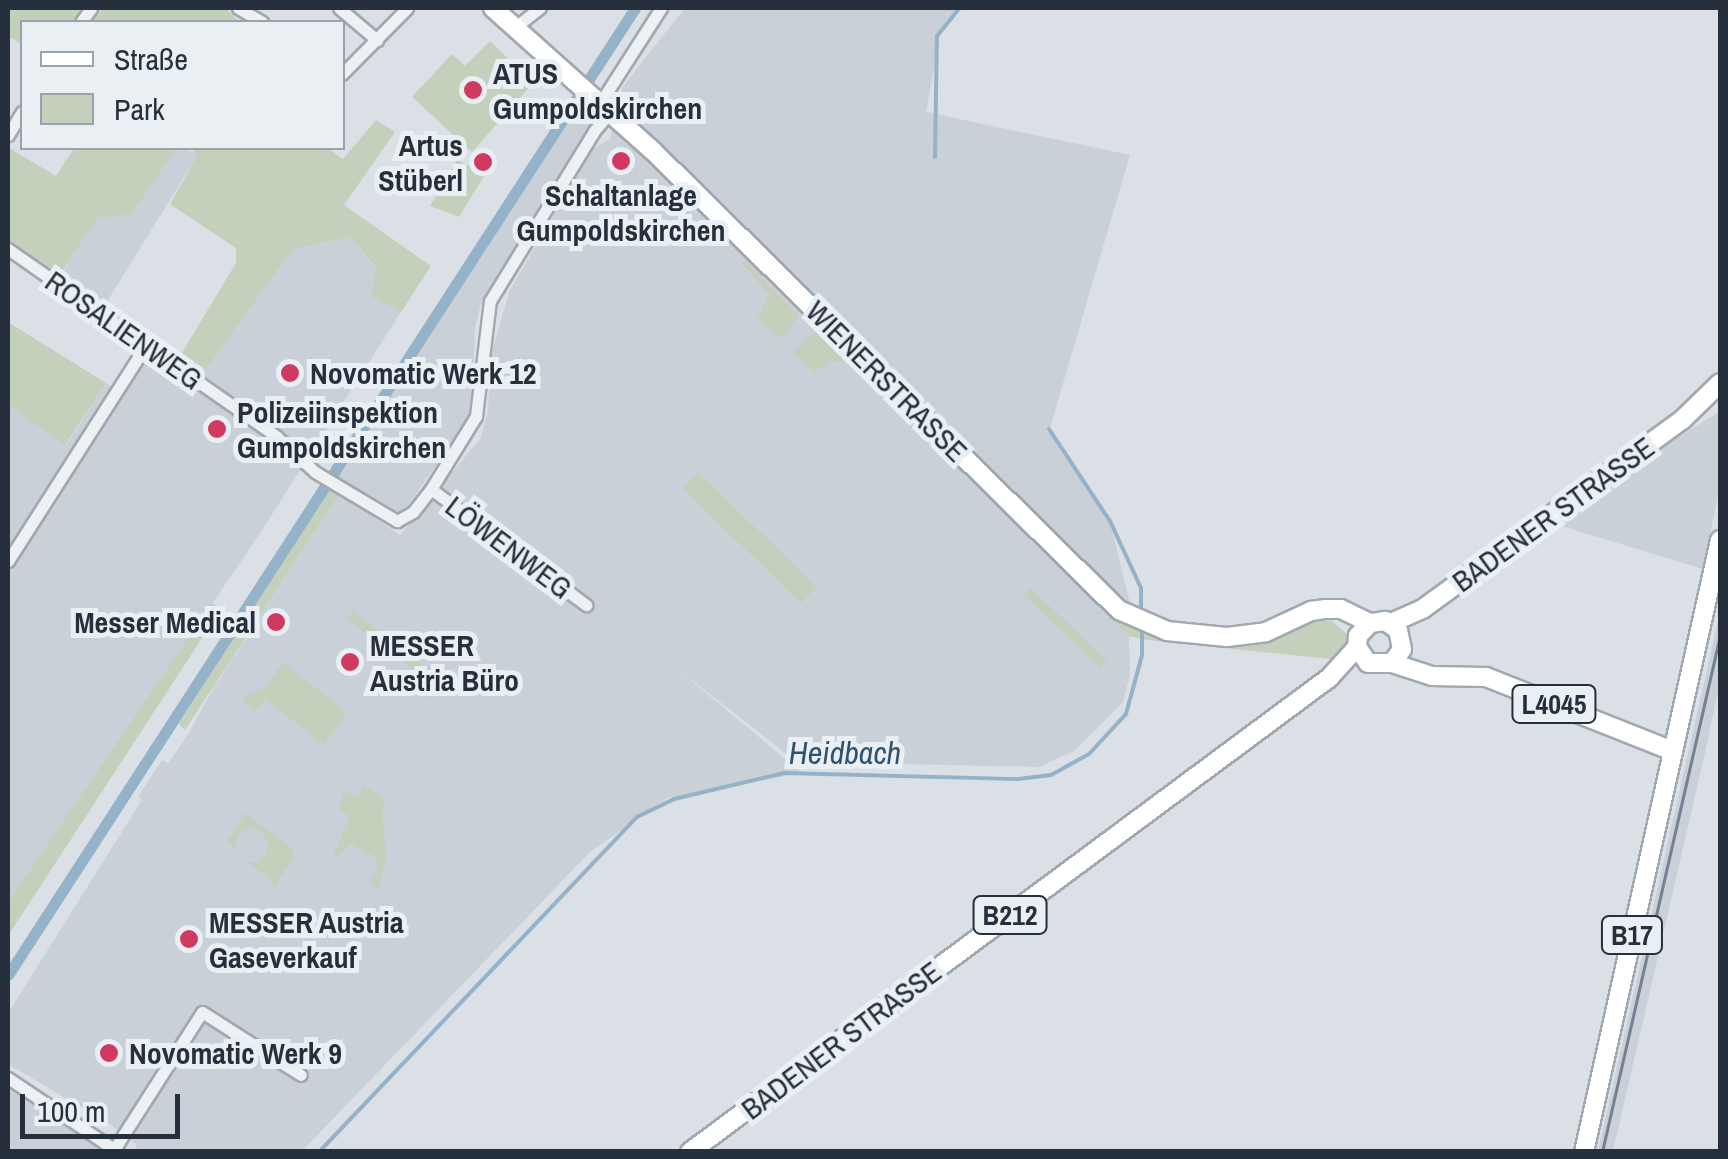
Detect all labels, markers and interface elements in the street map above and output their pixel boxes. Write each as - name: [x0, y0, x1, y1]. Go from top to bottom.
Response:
- legend: [20, 20, 345, 150]
- text: Straße: [114, 39, 188, 79]
- place label: ATUS Gumpoldskirchen: [493, 55, 702, 126]
- marker: ATUS Gumpoldskirchen: [462, 79, 484, 101]
- text: Park: [114, 89, 165, 129]
- place label: Artus Stüberl: [378, 127, 463, 198]
- marker: Schaltanlage Gumpoldskirchen: [610, 150, 632, 172]
- marker: Artus Stüberl: [472, 151, 494, 173]
- place label: Schaltanlage Gumpoldskirchen: [516, 177, 726, 248]
- street label: ROSALIENWEG: [39, 263, 209, 397]
- street label: WIENERSTRASSE: [799, 293, 975, 469]
- place label: Novomatic Werk 12: [310, 355, 537, 391]
- marker: Novomatic Werk 12: [279, 362, 301, 384]
- place label: Polizeiinspektion Gumpoldskirchen: [237, 394, 446, 464]
- marker: Polizeiinspektion Gumpoldskirchen: [206, 418, 228, 440]
- street label: BADENER STRASSE: [1445, 429, 1661, 599]
- street label: LÖWENWEG: [439, 488, 579, 606]
- place label: Messer Medical: [74, 604, 256, 640]
- marker: Messer Medical: [265, 611, 287, 633]
- place label: MESSER Austria Büro: [370, 627, 519, 698]
- marker: MESSER Austria Büro: [339, 651, 361, 673]
- road number: L4045: [1509, 681, 1599, 727]
- water label: Heidbach: [789, 734, 901, 772]
- road number: B212: [972, 892, 1048, 938]
- place label: MESSER Austria Gaseverkauf: [209, 904, 404, 974]
- road number: B17: [1600, 912, 1664, 958]
- marker: MESSER Austria Gaseverkauf: [178, 928, 200, 950]
- street label: BADENER STRASSE: [734, 953, 948, 1127]
- place label: Novomatic Werk 9: [129, 1035, 342, 1071]
- marker: Novomatic Werk 9: [98, 1042, 120, 1064]
- scale bar: [25, 1074, 185, 1136]
- text: 100 m: [37, 1091, 105, 1131]

